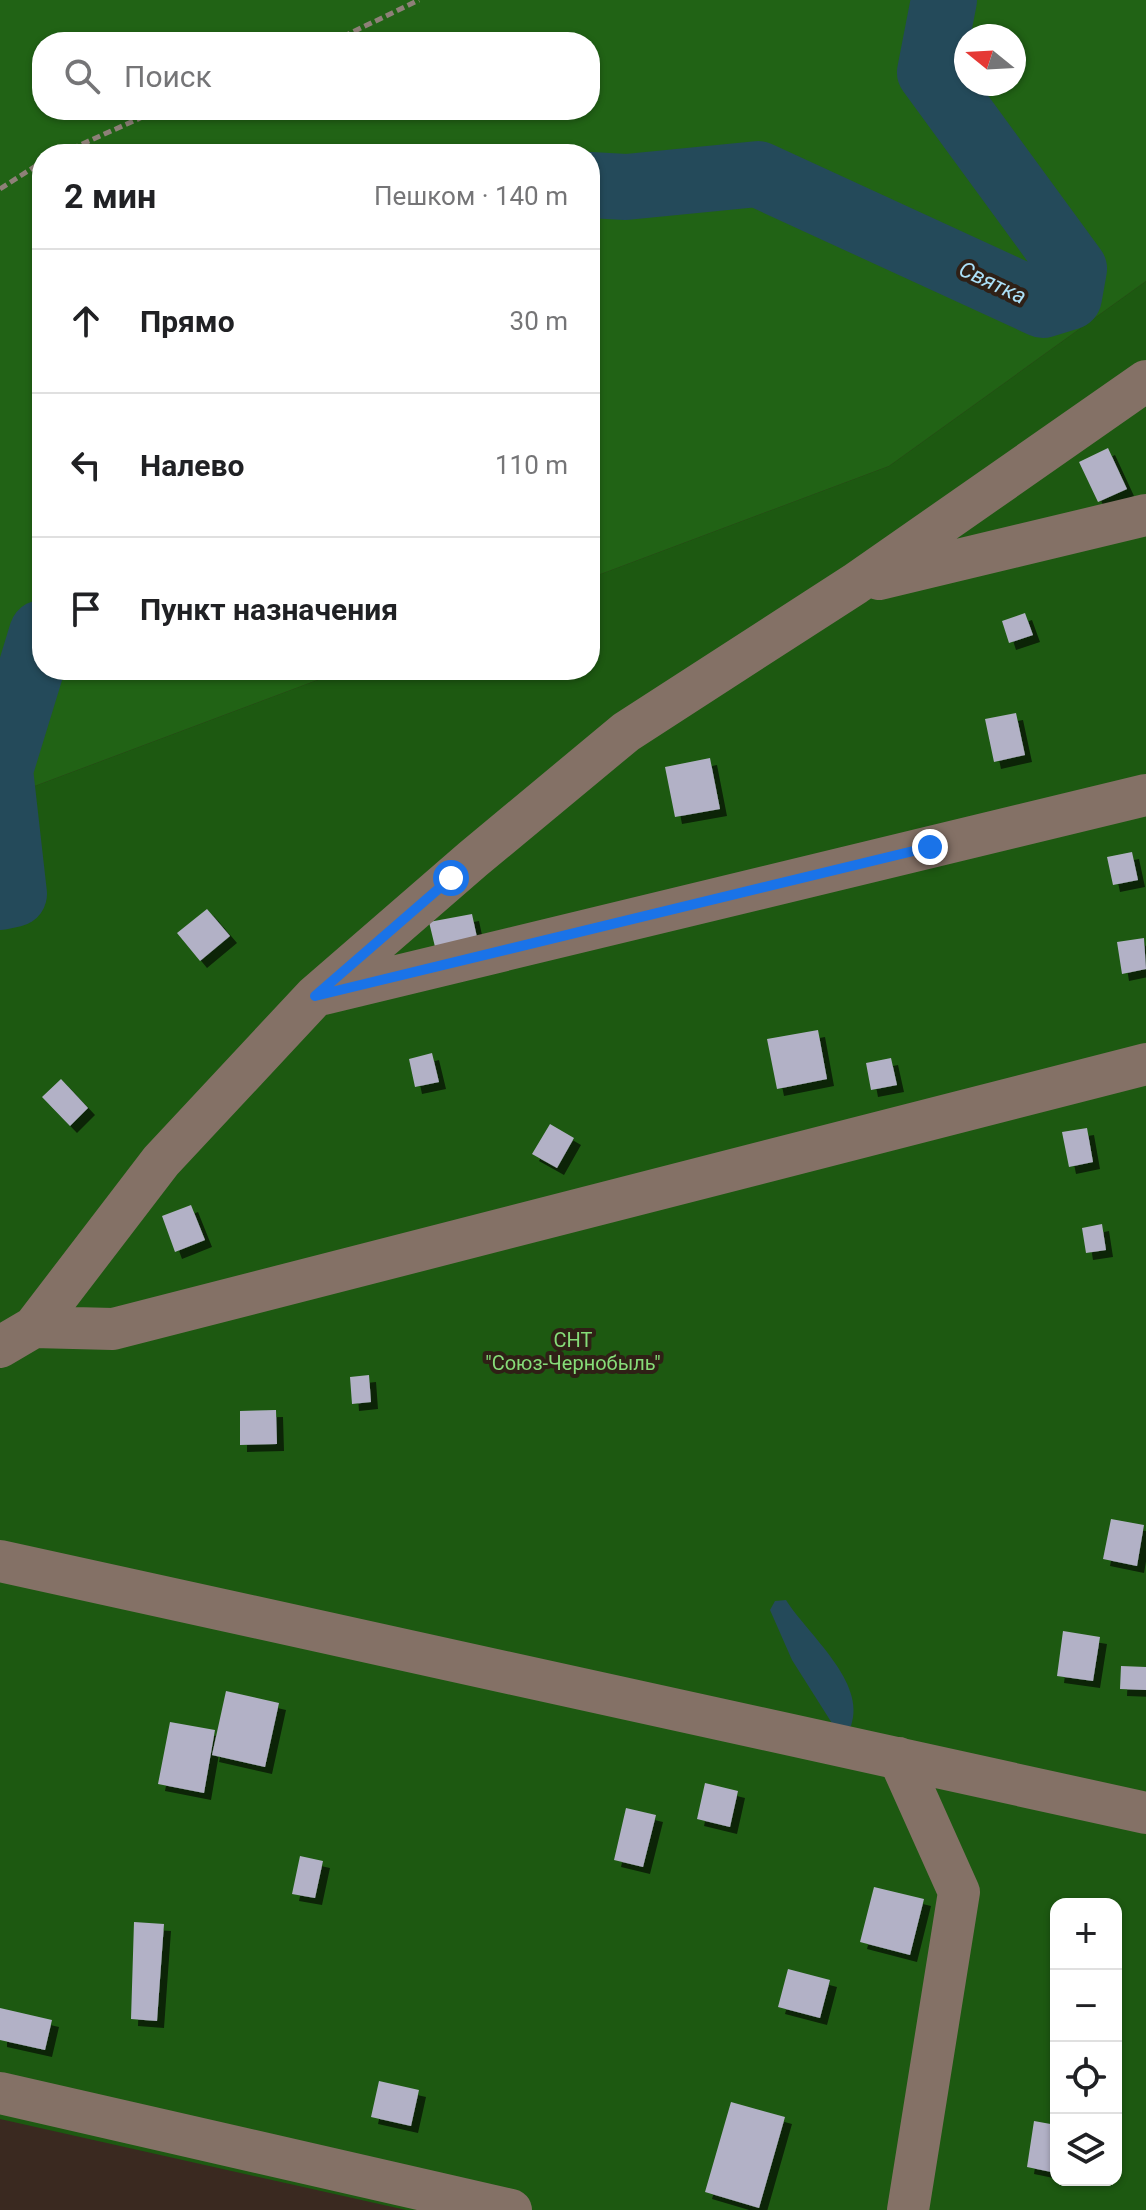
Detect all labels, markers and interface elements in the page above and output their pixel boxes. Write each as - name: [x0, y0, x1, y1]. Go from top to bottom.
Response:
- north arrow: [954, 24, 1026, 96]
- search box: [32, 32, 600, 120]
- icon: search: [60, 54, 104, 98]
- text: Поиск: [124, 59, 212, 94]
- text: 2 мин: [64, 176, 156, 216]
- text: Пешком · 140 m: [374, 181, 568, 211]
- water label: Святка: [955, 256, 1030, 309]
- icon: ahead: [64, 299, 108, 343]
- text: Прямо: [140, 304, 235, 339]
- text: 30 m: [510, 306, 568, 336]
- icon: left: [64, 443, 108, 487]
- text: Налево: [140, 448, 244, 483]
- text: 110 m: [495, 450, 568, 480]
- icon: arrive: [64, 587, 108, 631]
- text: Пункт назначения: [140, 592, 398, 627]
- route end: [912, 829, 948, 865]
- route start: [433, 860, 469, 896]
- park label: СНТ "Союз-Чернобыль": [485, 1328, 661, 1375]
- map controls: [1050, 1898, 1122, 2186]
- button: +: [1050, 1898, 1122, 1970]
- button: −: [1050, 1970, 1122, 2042]
- button: locate: [1050, 2042, 1122, 2114]
- button: layers: [1050, 2114, 1122, 2186]

